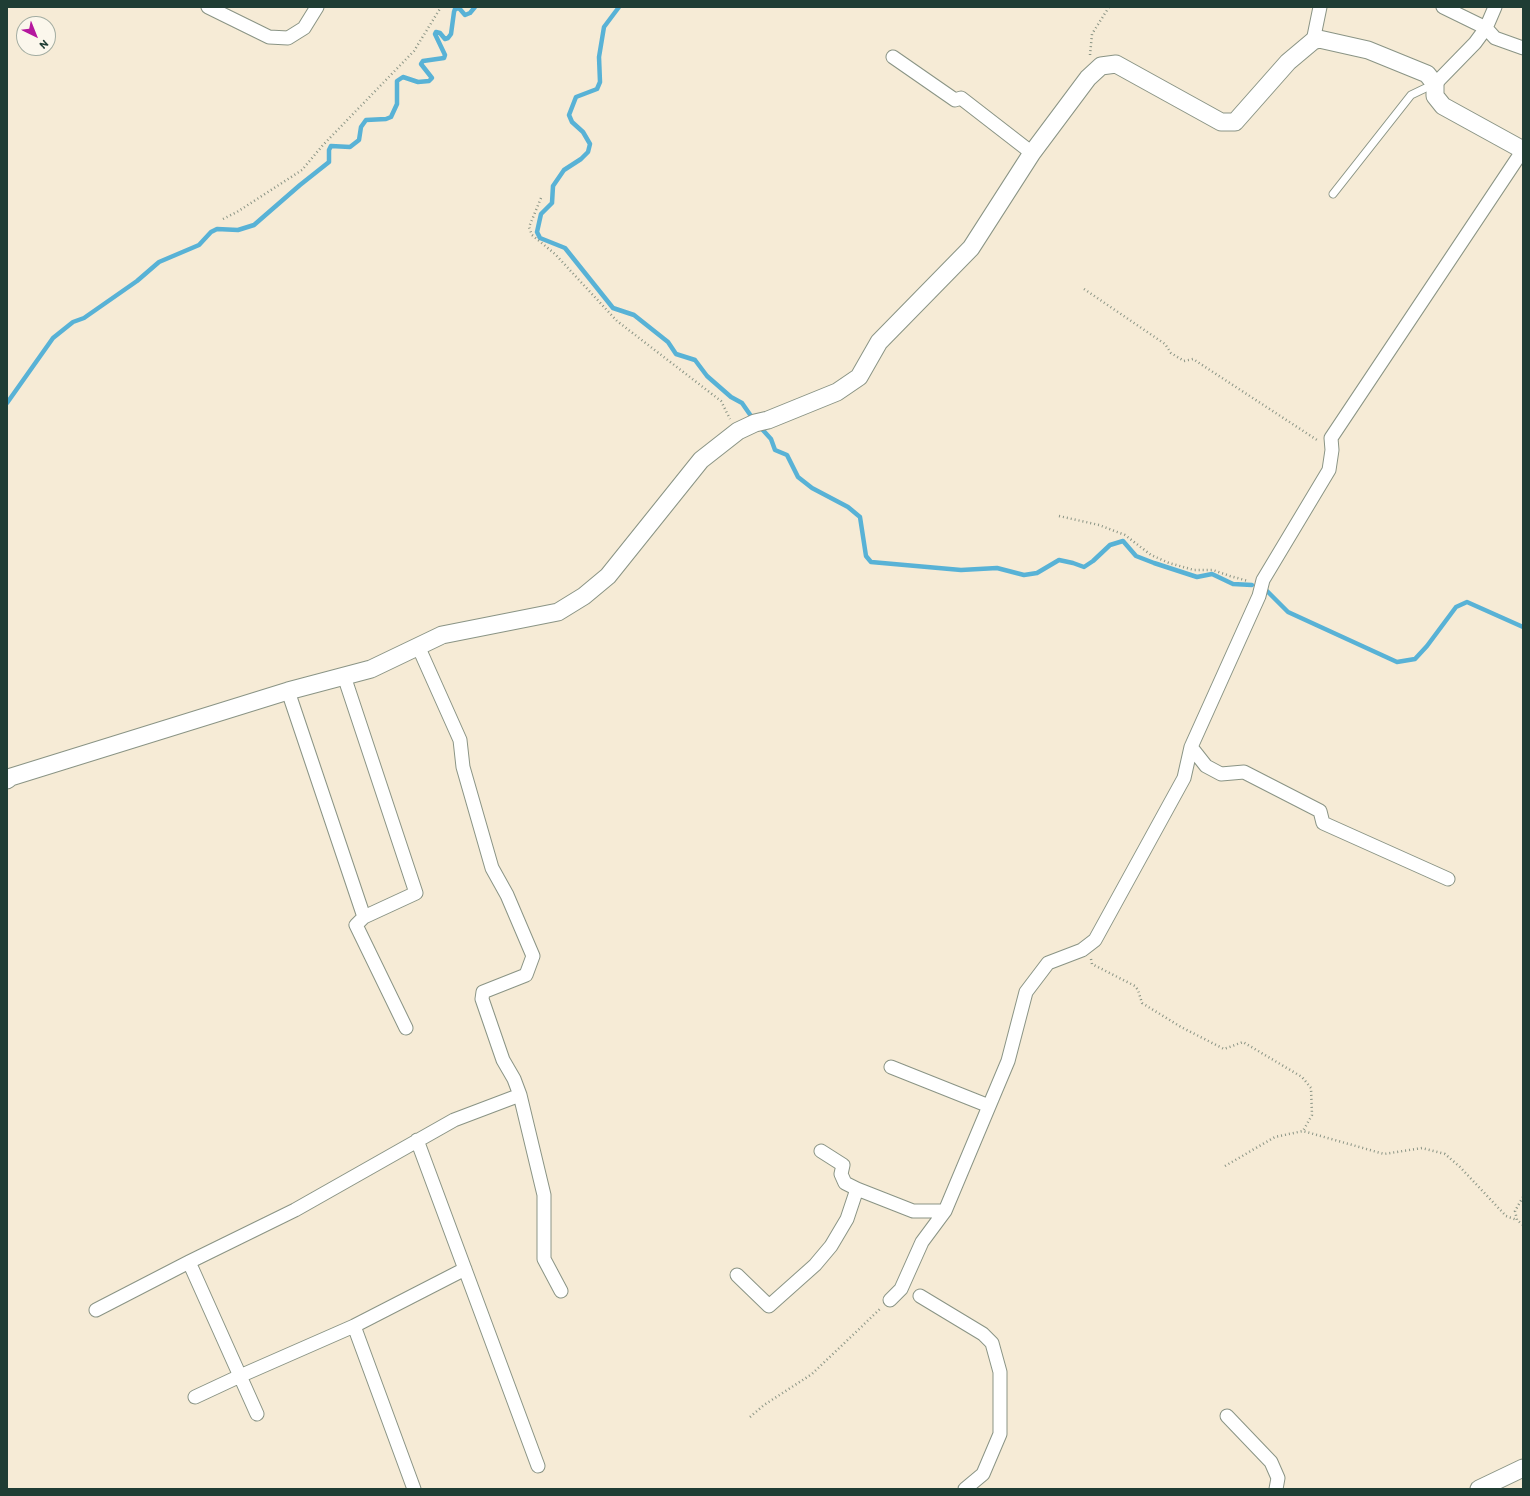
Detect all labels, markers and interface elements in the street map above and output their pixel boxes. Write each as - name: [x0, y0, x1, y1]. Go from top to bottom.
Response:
- north arrow: [16, 16, 56, 56]
- text: N: [37, 37, 51, 52]

